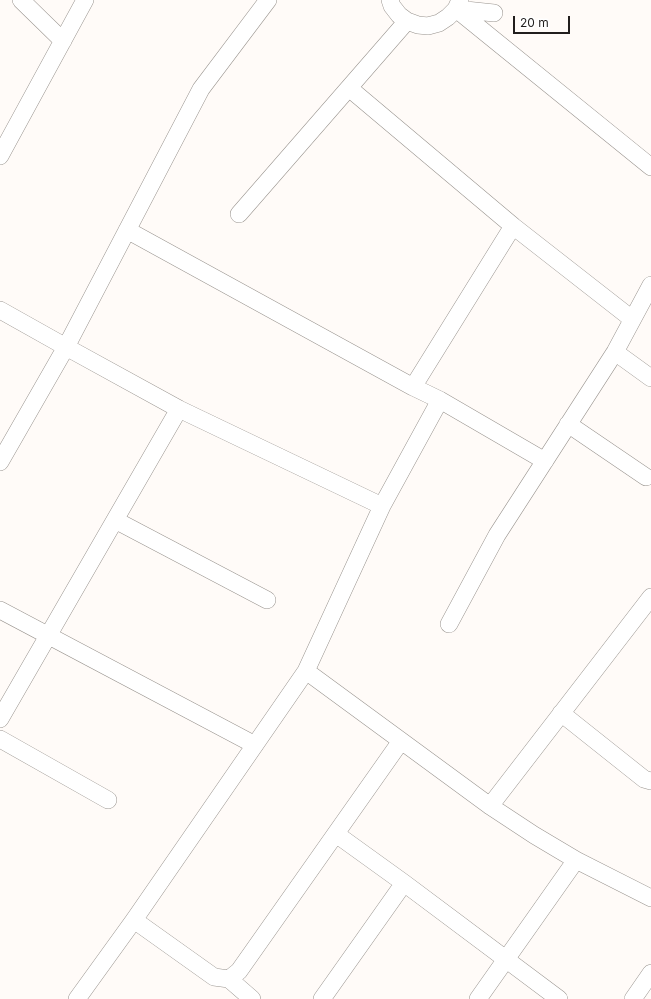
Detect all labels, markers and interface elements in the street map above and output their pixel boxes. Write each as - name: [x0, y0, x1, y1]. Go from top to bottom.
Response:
- scale bar: [515, 8, 572, 34]
- text: 20 m: [520, 15, 549, 30]

